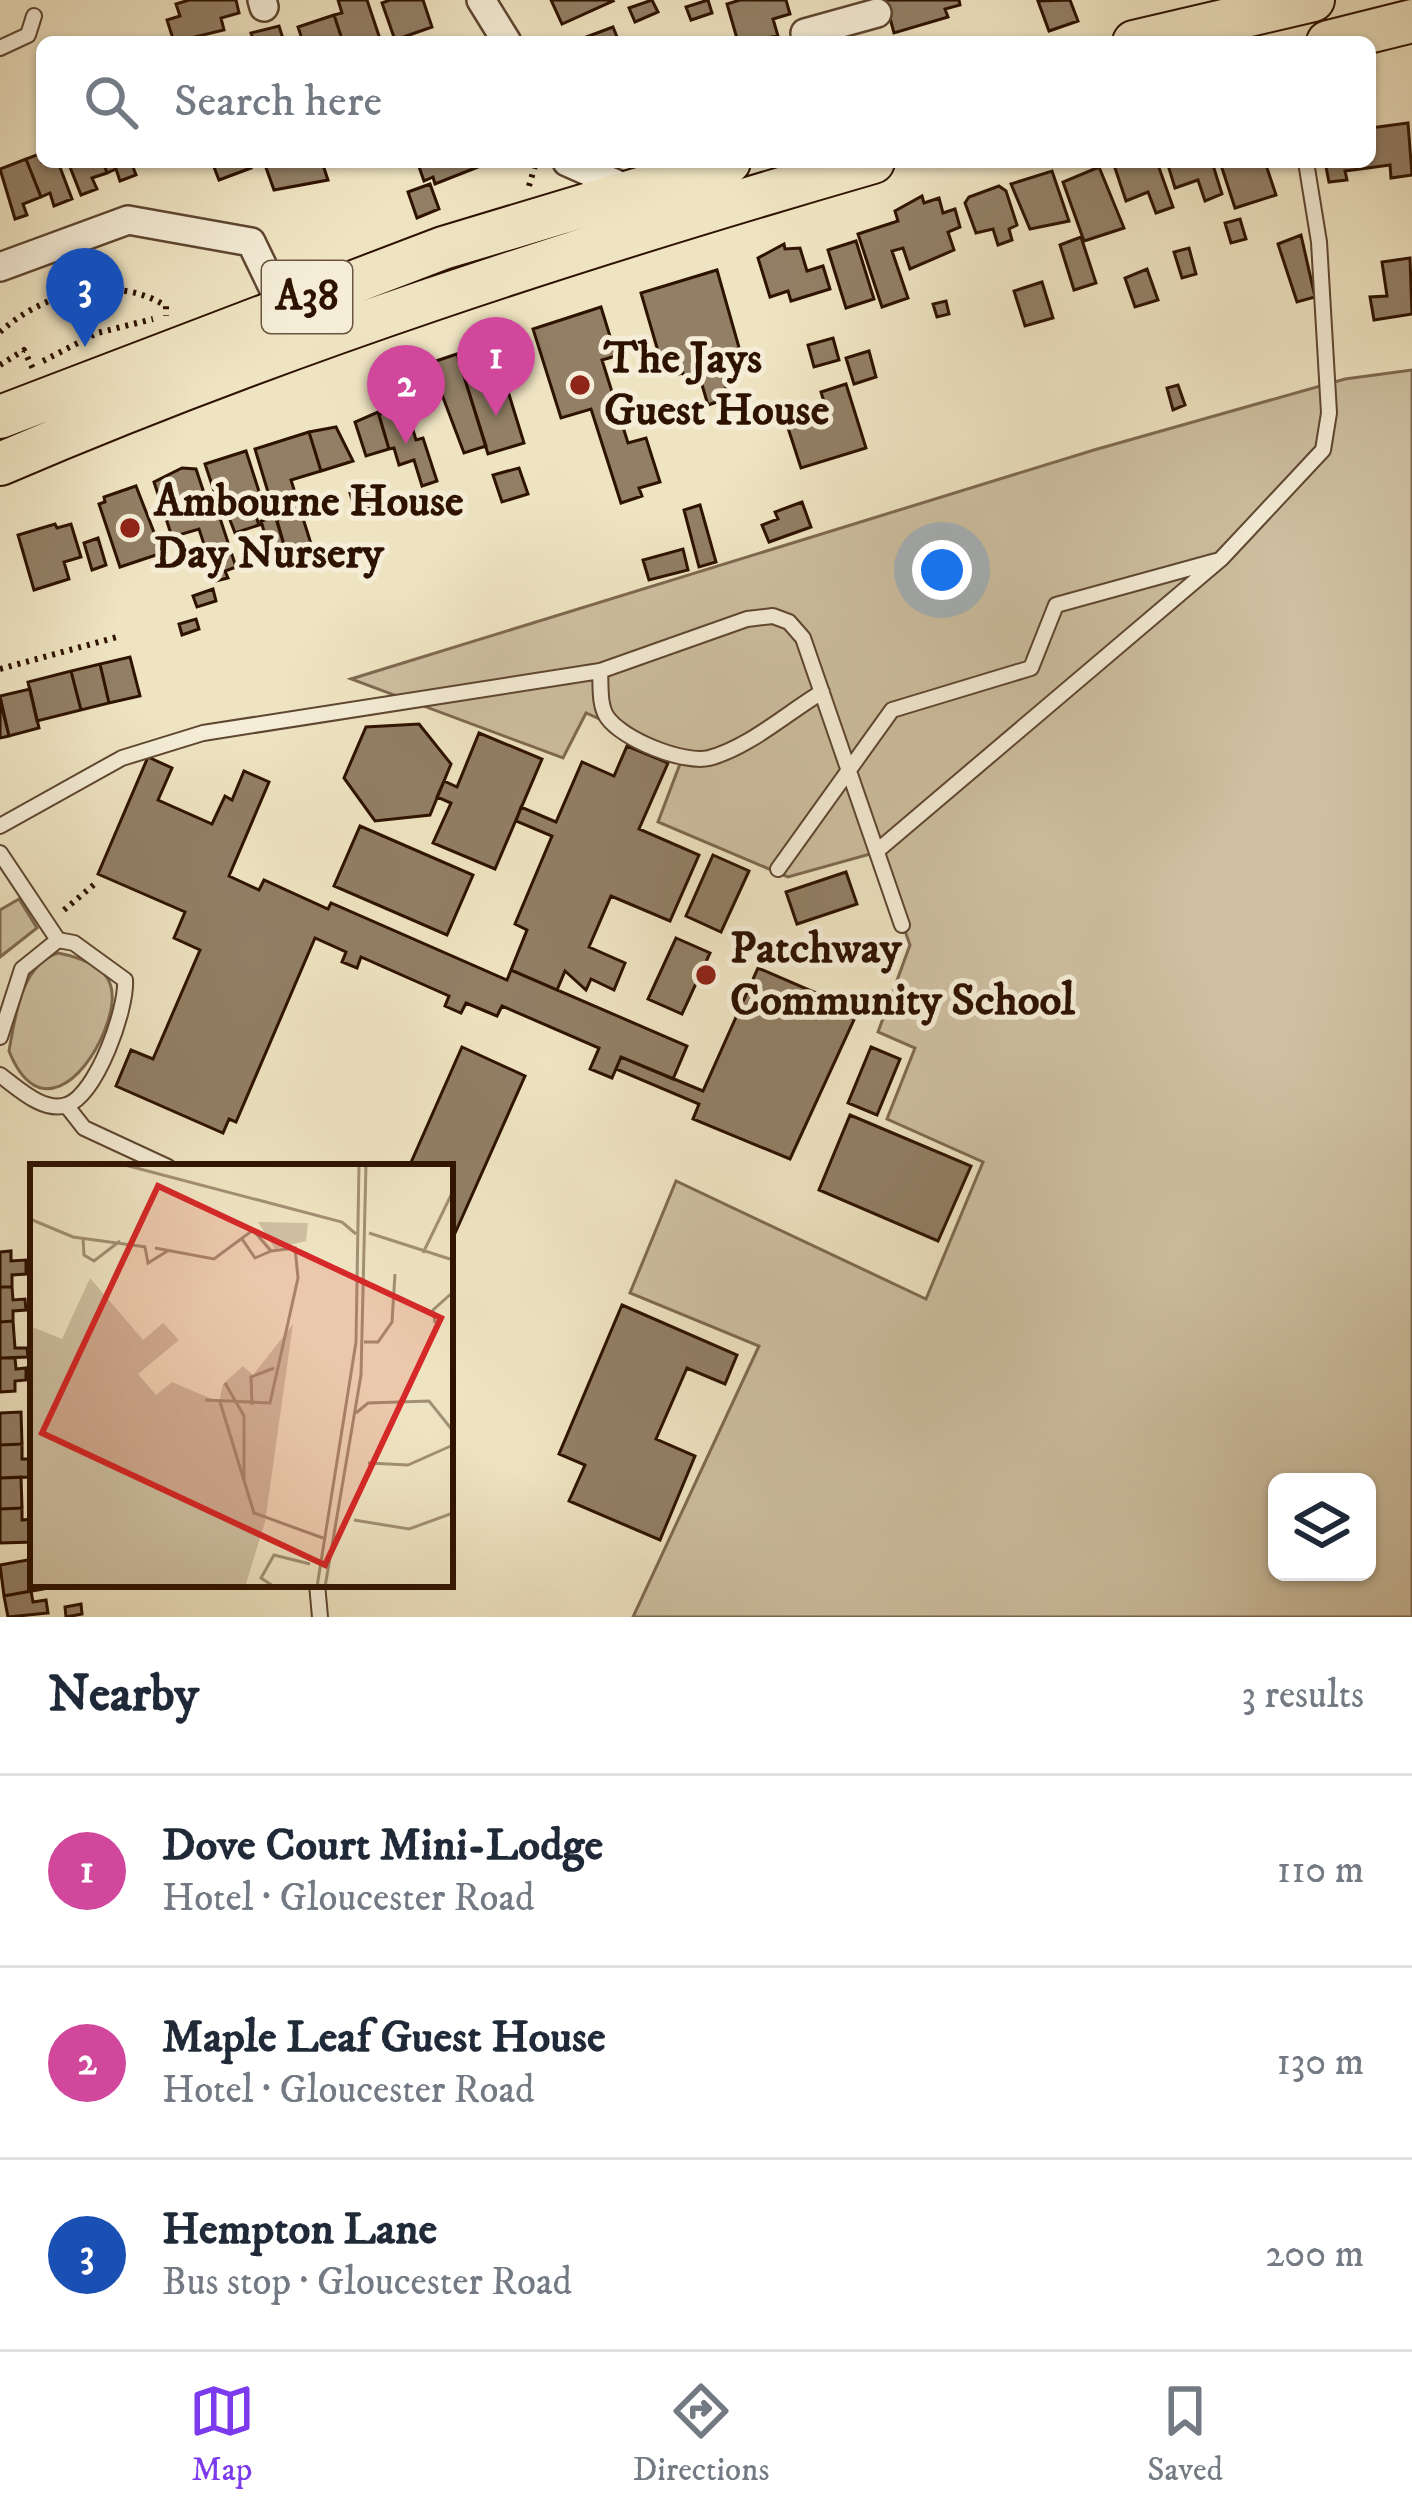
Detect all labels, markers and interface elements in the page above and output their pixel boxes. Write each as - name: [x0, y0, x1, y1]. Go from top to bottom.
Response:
- search box: [36, 36, 1376, 168]
- icon: search: [78, 69, 144, 135]
- text: Search here: [174, 74, 382, 130]
- pin: 3: [46, 248, 124, 347]
- road number: A38: [262, 261, 352, 333]
- pin: 1: [457, 317, 535, 416]
- place label: The Jays Guest House: [603, 331, 830, 439]
- pin: 2: [367, 345, 445, 444]
- marker: The Jays Guest House: [567, 372, 593, 398]
- place label: Ambourne House Day Nursery: [153, 474, 464, 582]
- marker: Ambourne House Day Nursery: [117, 515, 143, 541]
- your location: [912, 540, 972, 600]
- place label: Patchway Community School: [730, 921, 1075, 1029]
- marker: Patchway Community School: [693, 962, 719, 988]
- inset map: [30, 1164, 453, 1587]
- map controls: [1268, 1473, 1376, 1581]
- button: layers: [1268, 1473, 1376, 1581]
- text: Nearby: [48, 1663, 199, 1727]
- text: 3 results: [1241, 1671, 1364, 1720]
- text: Dove Court Mini-Lodge: [162, 1818, 603, 1874]
- text: 1: [80, 1846, 94, 1895]
- text: 110 m: [1277, 1846, 1364, 1895]
- text: Hotel · Gloucester Road: [162, 1874, 534, 1923]
- text: Maple Leaf Guest House: [162, 2010, 606, 2066]
- text: 2: [77, 2038, 97, 2087]
- text: 130 m: [1276, 2038, 1364, 2087]
- text: Hotel · Gloucester Road: [162, 2066, 534, 2115]
- text: Hempton Lane: [162, 2202, 437, 2258]
- text: 3: [80, 2230, 94, 2279]
- text: 200 m: [1265, 2230, 1364, 2279]
- text: Bus stop · Gloucester Road: [162, 2258, 572, 2307]
- tab: Map: [189, 2378, 255, 2491]
- tab: Directions: [633, 2378, 769, 2491]
- tab: Saved: [1147, 2378, 1223, 2491]

